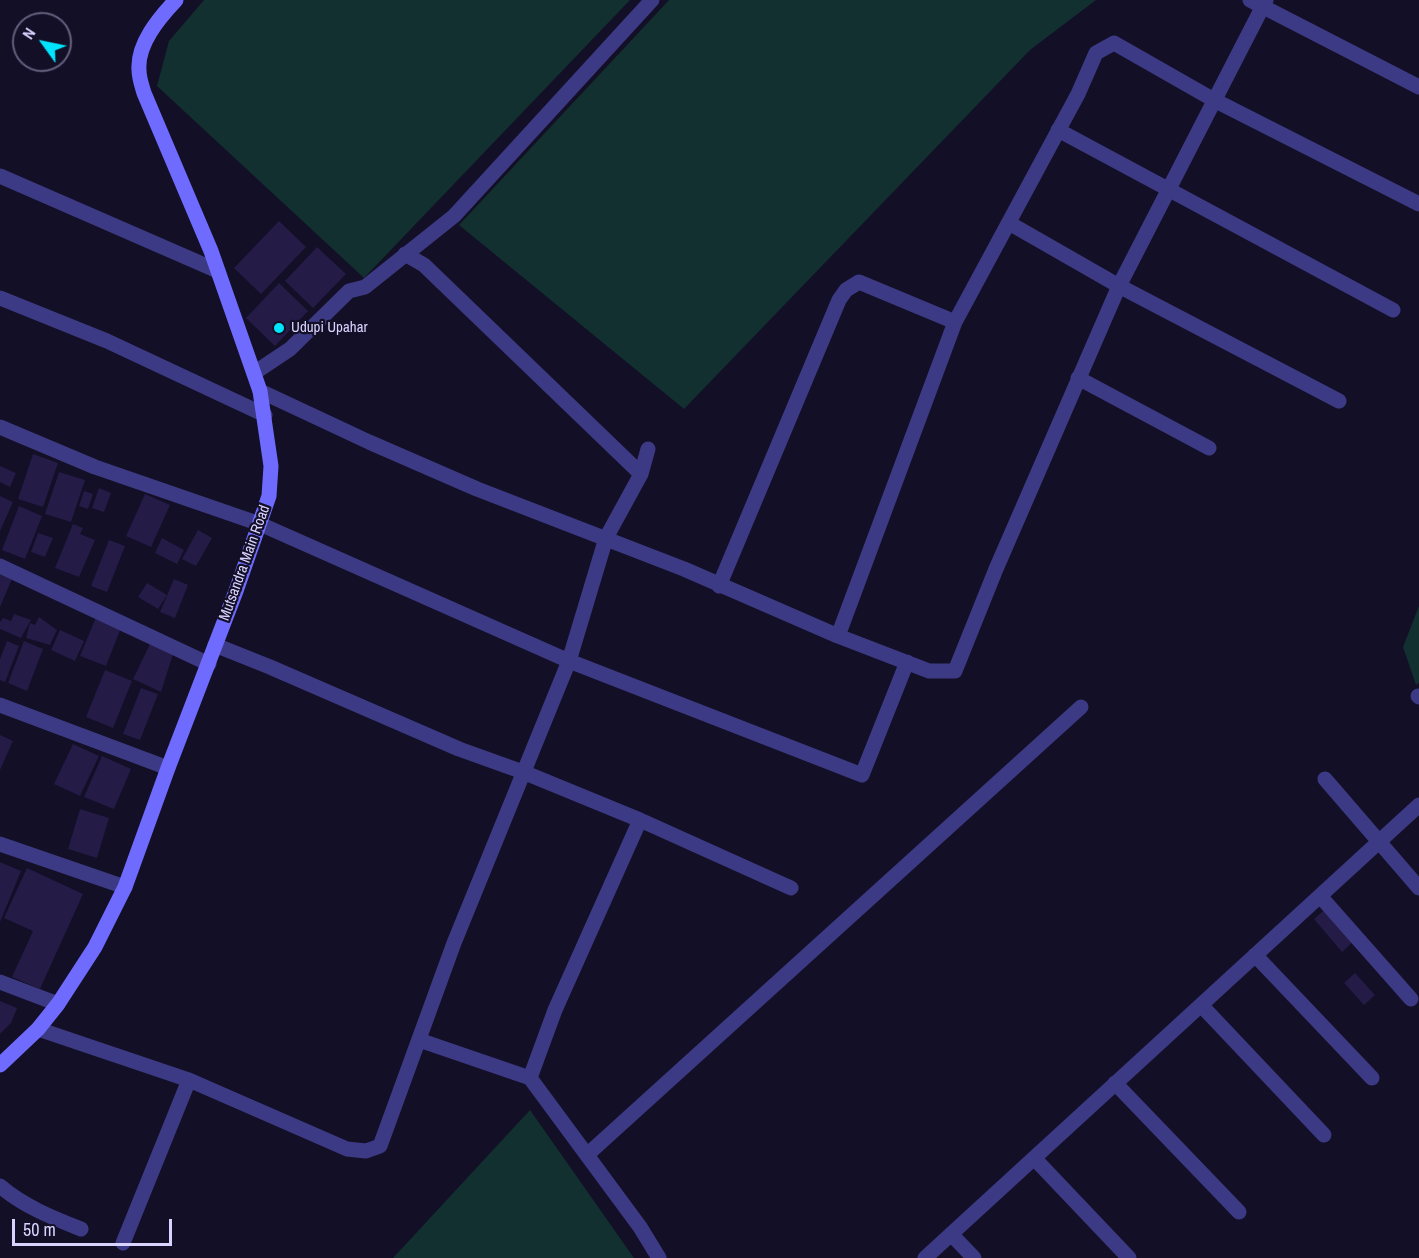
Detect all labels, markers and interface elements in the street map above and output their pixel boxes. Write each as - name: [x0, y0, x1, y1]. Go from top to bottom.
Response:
- north arrow: [12, 12, 72, 72]
- text: N: [17, 23, 40, 43]
- place label: Udupi Upahar: [291, 319, 368, 337]
- marker: Udupi Upahar: [272, 321, 286, 335]
- street label: Mutsandra Main Road: [216, 503, 274, 623]
- scale bar: [15, 1207, 176, 1245]
- text: 50 m: [23, 1217, 56, 1242]

